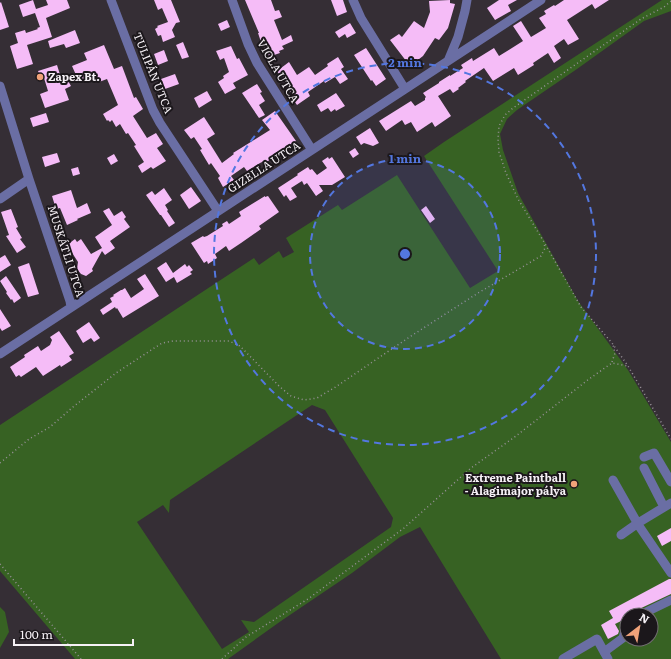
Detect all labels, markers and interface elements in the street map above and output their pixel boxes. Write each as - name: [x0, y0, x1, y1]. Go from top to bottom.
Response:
- street label: TULIPÁN UTCA: [130, 30, 178, 116]
- street label: VIOLA UTCA: [254, 36, 303, 105]
- text: 2 min: [388, 53, 422, 71]
- place label: Zapex Bt.: [48, 68, 100, 84]
- marker: Zapex Bt.: [35, 72, 45, 82]
- street label: GIZELLA UTCA: [224, 137, 303, 196]
- text: 1 min: [389, 149, 422, 167]
- street label: MUSKÁTLI UTCA: [45, 203, 89, 299]
- centre of rings: [398, 247, 412, 261]
- place label: Extreme Paintball - Alagimajor pálya: [465, 469, 567, 498]
- marker: Extreme Paintball - Alagimajor pálya: [569, 479, 579, 489]
- north arrow: [619, 607, 659, 647]
- text: N: [637, 608, 653, 627]
- scale bar: [14, 621, 133, 647]
- text: 100 m: [20, 625, 53, 643]

